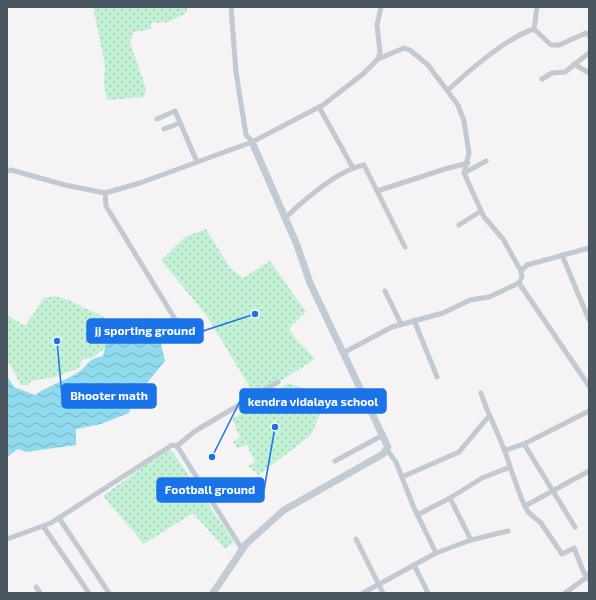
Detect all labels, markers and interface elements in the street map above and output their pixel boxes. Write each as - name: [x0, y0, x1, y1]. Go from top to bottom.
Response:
- callout: jj sporting ground: [87, 319, 203, 343]
- text: jj sporting ground: [95, 323, 195, 338]
- callout: Bhooter math: [62, 384, 156, 408]
- text: Bhooter math: [70, 388, 148, 402]
- callout: kendra vidalaya school: [240, 389, 386, 413]
- text: kendra vidalaya school: [248, 394, 378, 409]
- callout: Football ground: [157, 478, 264, 502]
- text: Football ground: [165, 482, 255, 496]

